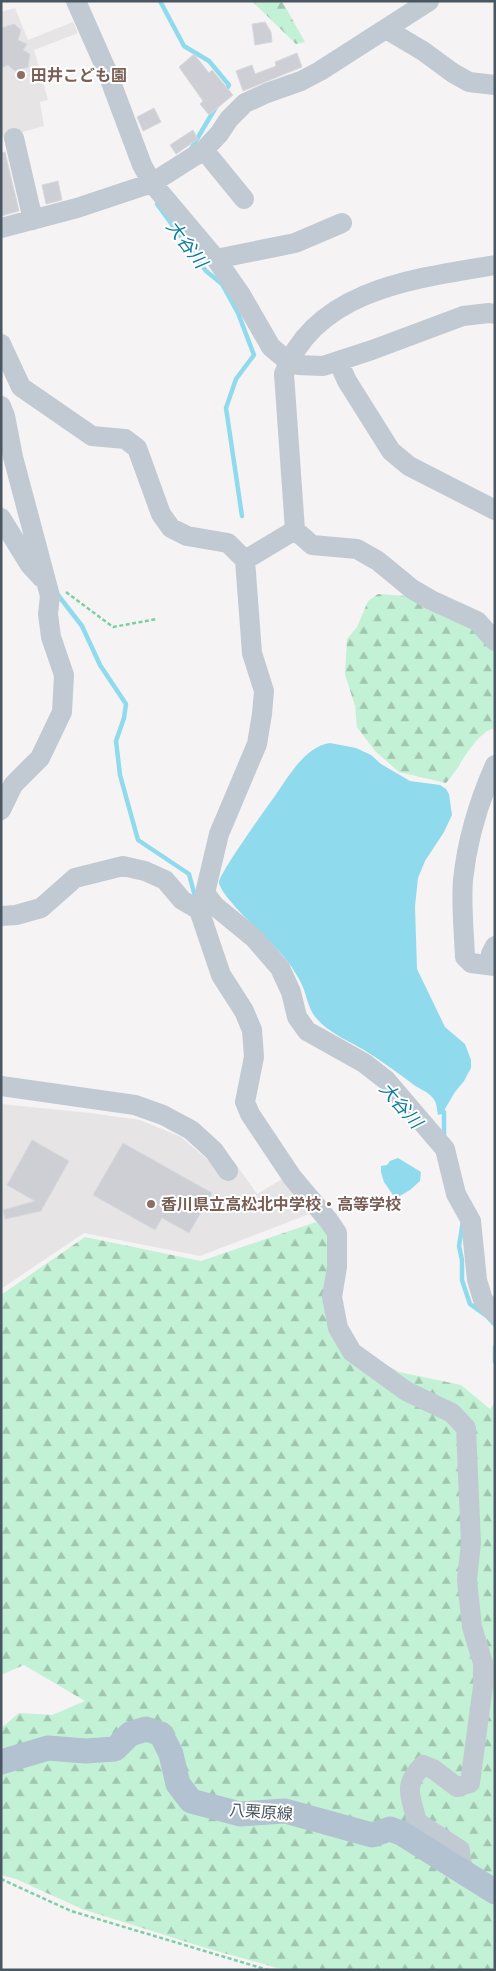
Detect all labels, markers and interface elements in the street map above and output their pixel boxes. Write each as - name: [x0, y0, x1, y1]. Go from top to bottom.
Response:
- place label: 田井こども園: [31, 66, 127, 85]
- marker: 田井こども園: [15, 69, 27, 81]
- water label: 大谷川: [162, 216, 213, 273]
- water label: 大谷川: [375, 1078, 428, 1134]
- place label: 香川県立高松北中学校・高等学校: [161, 1195, 401, 1214]
- marker: 香川県立高松北中学校・高等学校: [145, 1198, 157, 1210]
- street label: 八栗原線: [228, 1800, 294, 1824]

